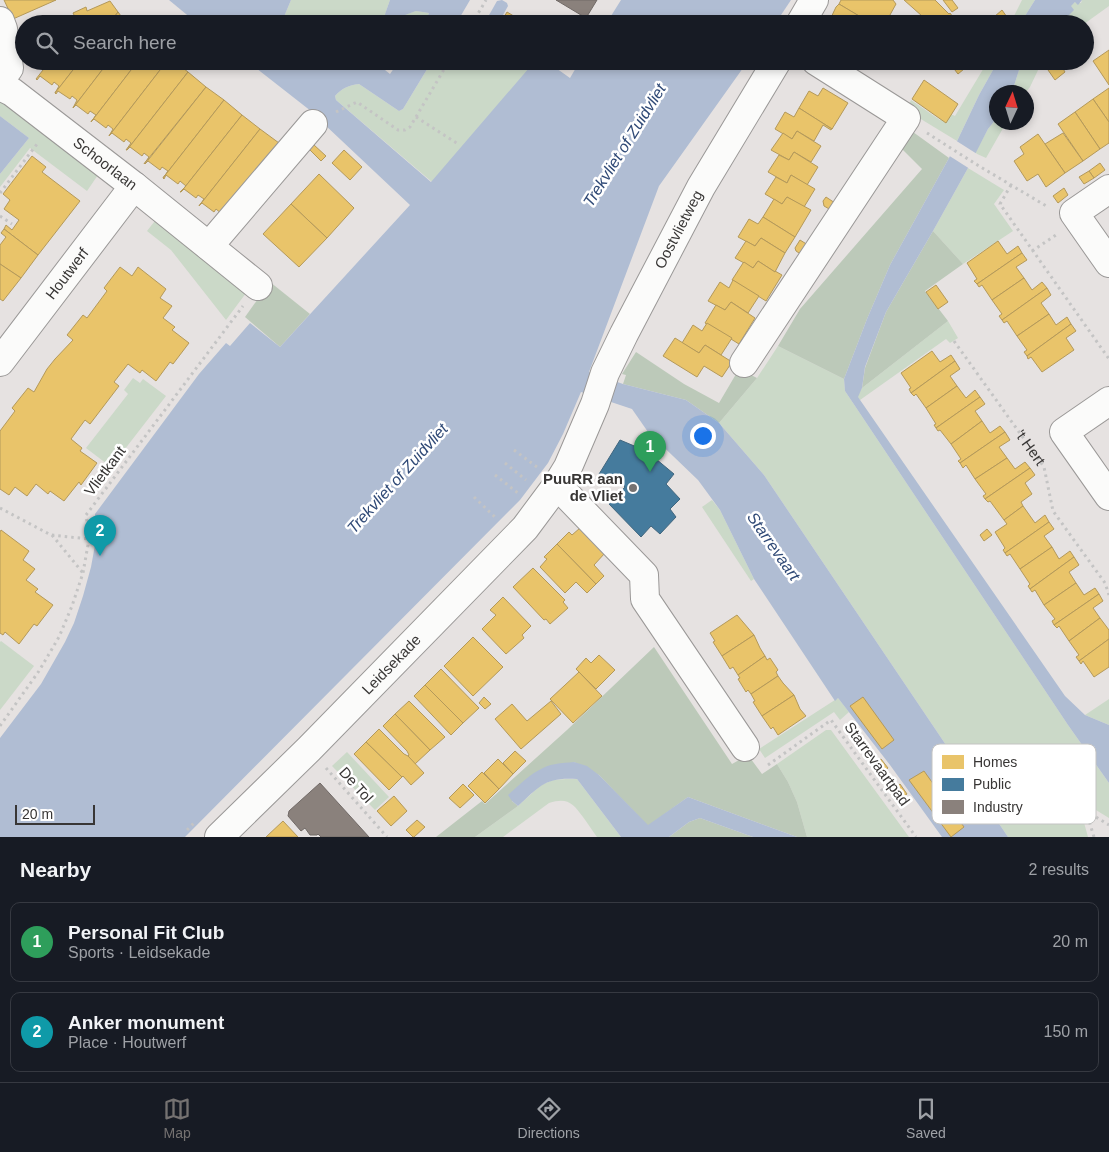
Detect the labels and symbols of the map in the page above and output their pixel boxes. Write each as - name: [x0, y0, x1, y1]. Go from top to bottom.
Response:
- water label: Trekvliet of Zuidvliet: [580, 80, 669, 210]
- north arrow: [989, 85, 1034, 130]
- street label: Schoorlaan: [70, 133, 141, 193]
- street label: Oostvlietweg: [651, 187, 706, 271]
- street label: Houtwerf: [42, 244, 92, 302]
- water label: Trekvliet of Zuidvliet: [344, 420, 451, 536]
- your location: [690, 423, 716, 449]
- street label: 't Hert: [1012, 426, 1049, 469]
- pin: 1: [634, 431, 666, 472]
- street label: Vlietkant: [80, 442, 129, 499]
- place label: PuuRR aan de Vliet: [543, 470, 623, 504]
- marker: PuuRR aan de Vliet: [627, 482, 639, 494]
- water label: Starrevaart: [744, 509, 804, 584]
- pin: 2: [84, 515, 116, 556]
- street label: Leidsekade: [358, 631, 424, 698]
- street label: Starrevaartpad: [841, 719, 913, 809]
- legend: [932, 744, 1096, 824]
- text: Homes: [973, 754, 1017, 770]
- street label: De Tol: [336, 763, 377, 806]
- text: Public: [973, 776, 1011, 792]
- text: Industry: [973, 799, 1023, 815]
- scale bar: [15, 802, 95, 825]

